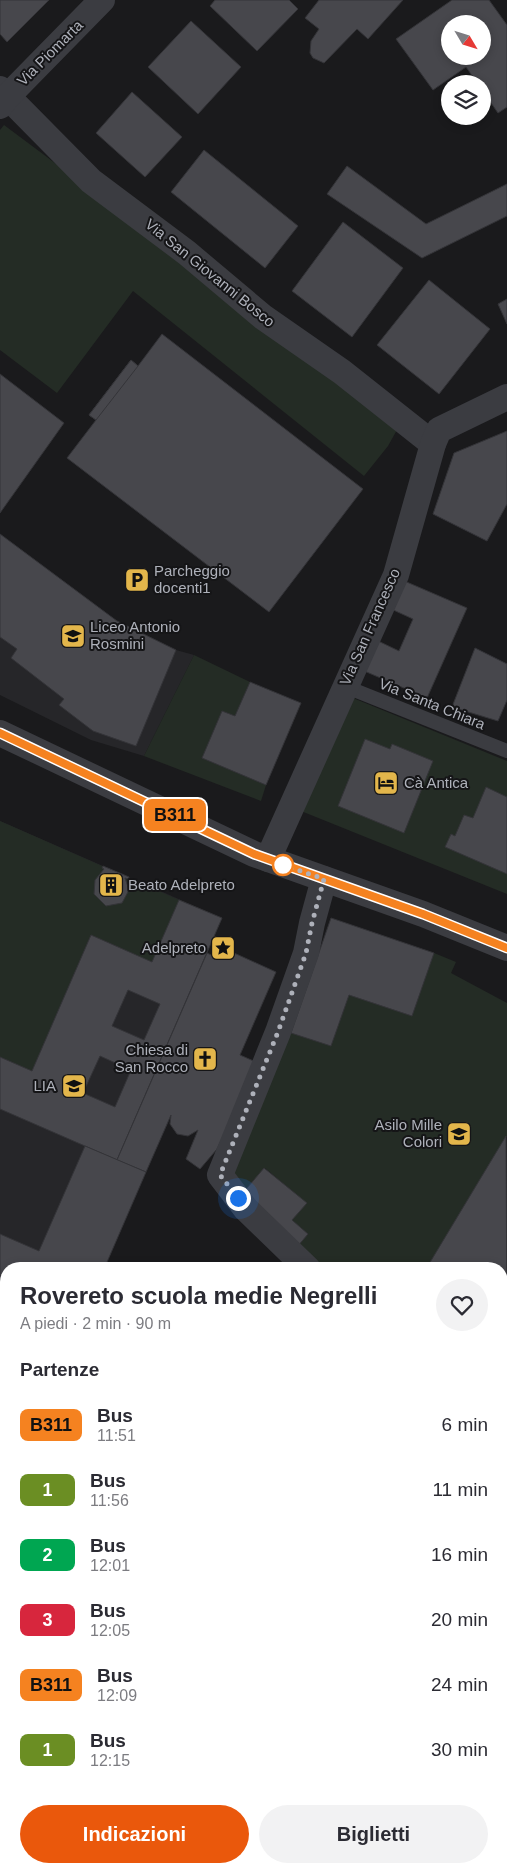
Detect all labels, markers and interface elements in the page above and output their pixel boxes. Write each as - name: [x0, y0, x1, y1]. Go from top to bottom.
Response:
- north arrow: [441, 15, 491, 65]
- map controls: [441, 15, 491, 125]
- street label: Via Piomarta: [13, 16, 86, 89]
- button: layers: [441, 75, 491, 125]
- street label: Via San Giovanni Bosco: [142, 215, 278, 330]
- place label: Parcheggio docenti1: [154, 562, 230, 596]
- street label: Via San Francesco: [336, 566, 403, 688]
- parking icon: Parcheggio docenti1: [124, 567, 150, 593]
- place label: Liceo Antonio Rosmini: [90, 618, 180, 652]
- school or university icon: Liceo Antonio Rosmini: [60, 623, 86, 649]
- street label: Via Santa Chiara: [377, 674, 488, 733]
- hotel icon: Cà Antica: [373, 770, 399, 796]
- place label: Cà Antica: [404, 774, 469, 791]
- line badge: B311: [140, 799, 210, 831]
- text: B311: [154, 805, 196, 825]
- unlabelled marker: [272, 854, 294, 876]
- building icon: Beato Adelpreto: [98, 872, 124, 898]
- place label: Beato Adelpreto: [128, 876, 235, 893]
- place icon: Adelpreto: [210, 935, 236, 961]
- place label: Adelpreto: [142, 939, 206, 956]
- place label: Chiesa di San Rocco: [115, 1041, 188, 1075]
- church icon: Chiesa di San Rocco: [192, 1046, 218, 1072]
- school or university icon: LIA: [61, 1073, 87, 1099]
- place label: LIA: [33, 1077, 56, 1094]
- place label: Asilo Mille Colori: [374, 1116, 442, 1150]
- school or university icon: Asilo Mille Colori: [446, 1121, 472, 1147]
- your location: [226, 1186, 251, 1211]
- button: heart: [436, 1279, 488, 1331]
- text: Rovereto scuola medie Negrelli: [20, 1282, 377, 1309]
- text: A piedi · 2 min · 90 m: [20, 1315, 171, 1332]
- text: Partenze: [20, 1359, 99, 1380]
- text: Bus: [97, 1405, 133, 1426]
- text: 6 min: [442, 1414, 488, 1435]
- text: B311: [30, 1415, 72, 1435]
- text: 11:51: [97, 1427, 136, 1444]
- text: Bus: [90, 1470, 126, 1491]
- text: 11 min: [432, 1479, 488, 1500]
- text: 1: [42, 1480, 53, 1500]
- text: 11:56: [90, 1492, 129, 1509]
- text: Bus: [90, 1535, 126, 1556]
- text: 16 min: [431, 1544, 488, 1565]
- text: 2: [42, 1545, 53, 1565]
- text: 12:01: [90, 1557, 130, 1574]
- text: Bus: [90, 1600, 126, 1621]
- text: 20 min: [431, 1609, 488, 1630]
- text: 3: [42, 1610, 53, 1630]
- text: 12:05: [90, 1622, 130, 1639]
- text: Bus: [97, 1665, 133, 1686]
- text: 24 min: [431, 1674, 488, 1695]
- text: B311: [30, 1675, 72, 1695]
- text: 12:09: [97, 1687, 137, 1704]
- text: Bus: [90, 1730, 126, 1751]
- text: 30 min: [431, 1739, 488, 1760]
- text: 1: [42, 1740, 53, 1760]
- text: 12:15: [90, 1752, 130, 1769]
- button: Indicazioni: [20, 1805, 249, 1863]
- button: Biglietti: [259, 1805, 488, 1863]

